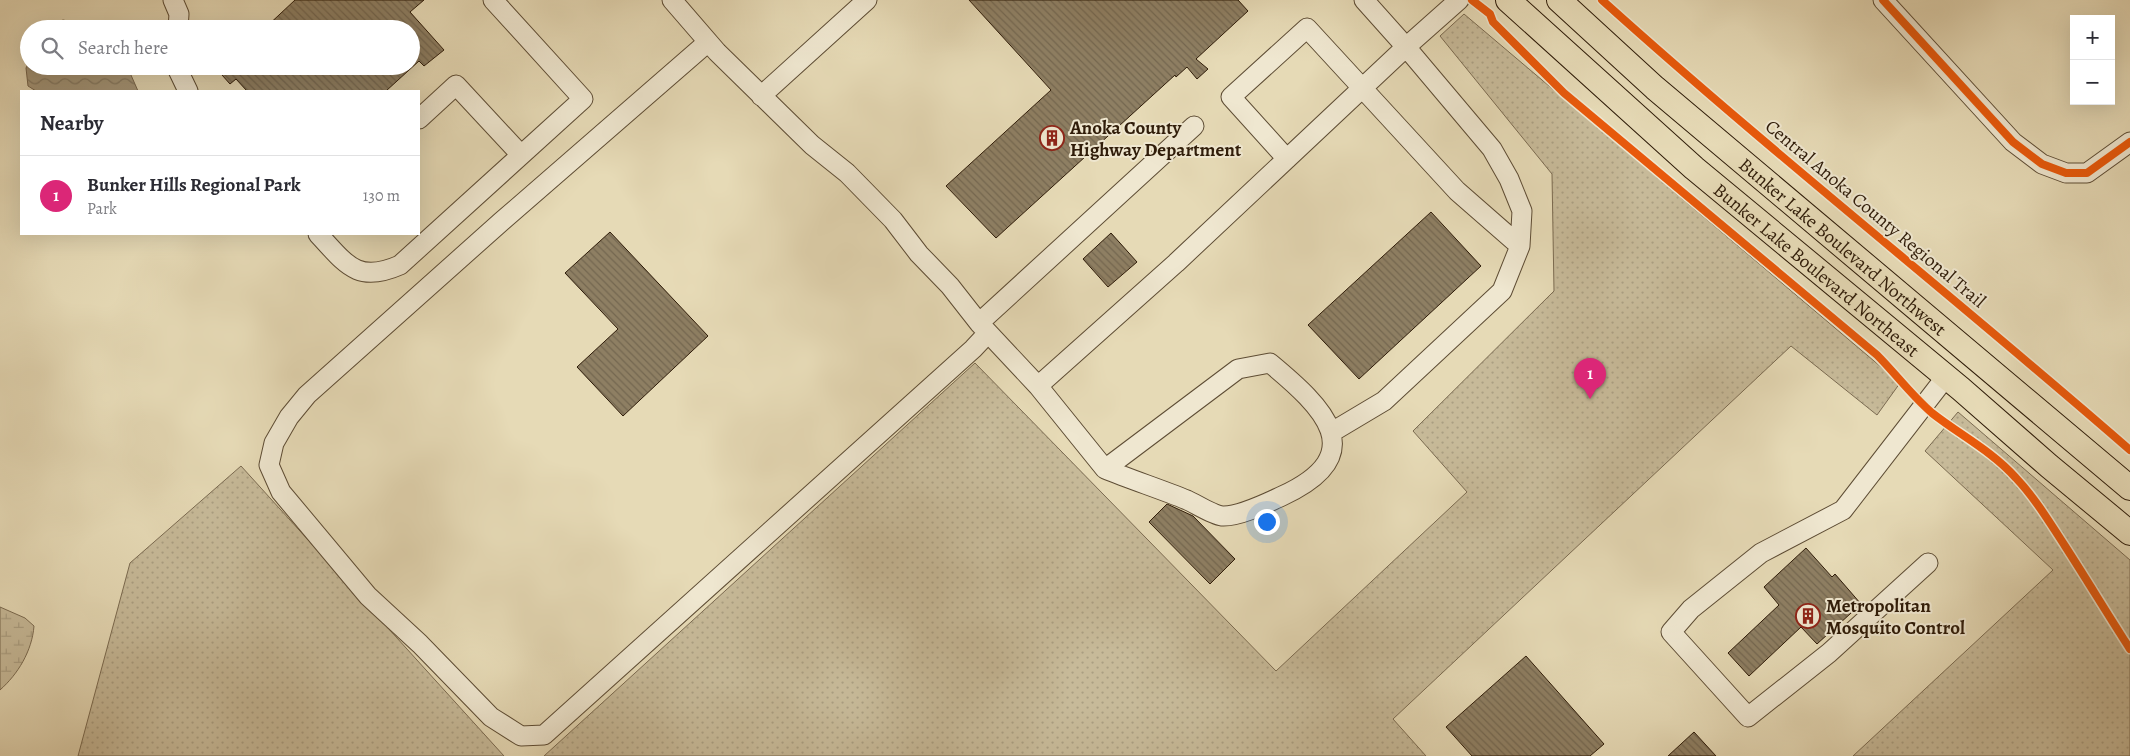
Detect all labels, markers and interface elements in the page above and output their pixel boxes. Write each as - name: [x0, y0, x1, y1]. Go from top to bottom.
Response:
- map controls: [2070, 15, 2115, 105]
- button: +: [2070, 15, 2115, 60]
- search box: [20, 20, 420, 75]
- icon: search: [38, 34, 66, 62]
- text: Search here: [78, 35, 168, 61]
- button: −: [2070, 60, 2115, 105]
- text: Nearby: [40, 109, 103, 137]
- street label: Central Anoka County Regional Trail: [1760, 114, 1991, 314]
- place label: Anoka County Highway Department: [1069, 115, 1242, 163]
- building icon: Anoka County Highway Department: [1039, 125, 1065, 151]
- street label: Bunker Lake Boulevard Northwest: [1733, 152, 1952, 342]
- text: Bunker Hills Regional Park: [87, 172, 301, 198]
- street label: Bunker Lake Boulevard Northeast: [1708, 177, 1925, 363]
- text: 1: [53, 185, 59, 207]
- text: 130 m: [363, 185, 400, 207]
- text: Park: [87, 198, 117, 220]
- pin: 1: [1574, 358, 1606, 399]
- your location: [1254, 509, 1280, 535]
- place label: Metropolitan Mosquito Control: [1826, 593, 1965, 641]
- building icon: Metropolitan Mosquito Control: [1795, 603, 1821, 629]

